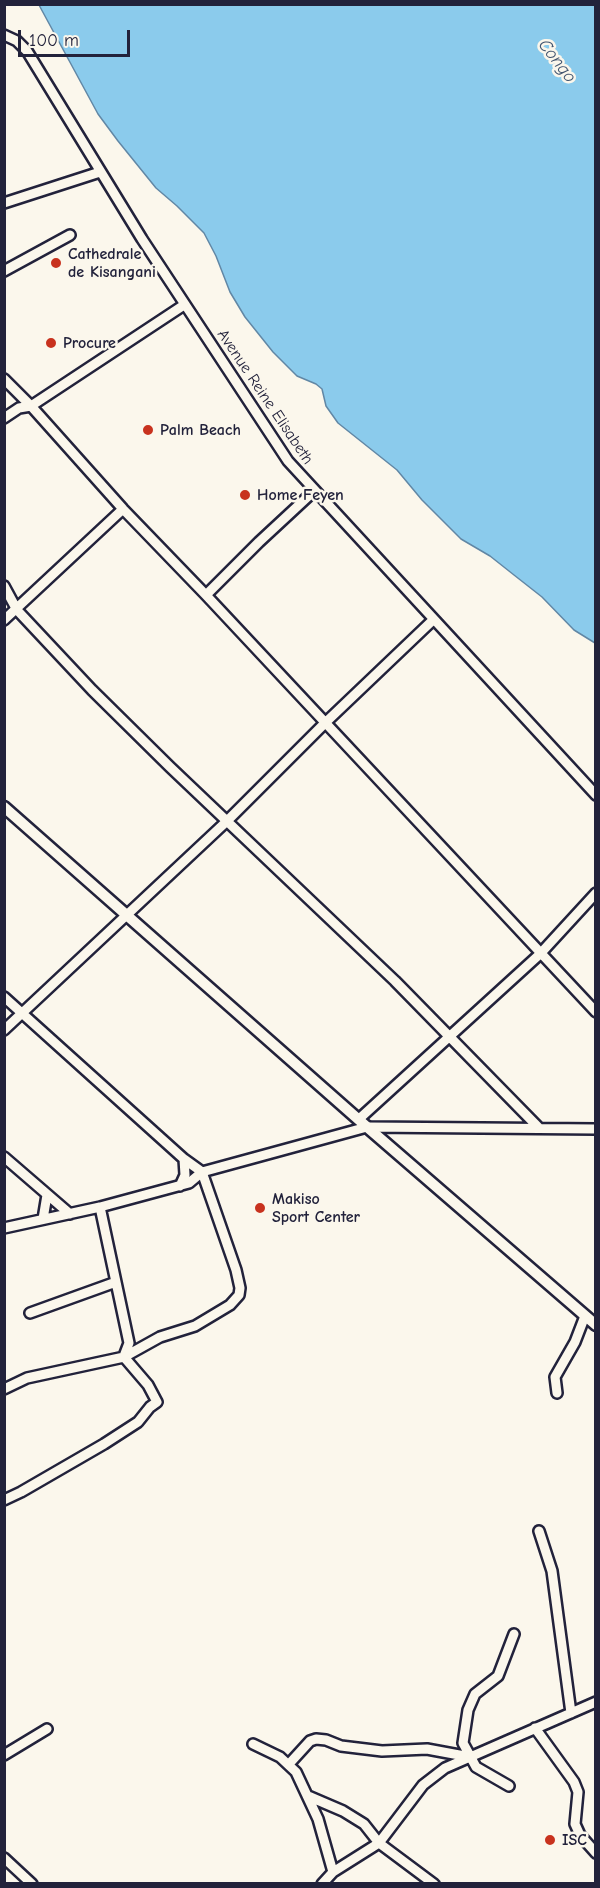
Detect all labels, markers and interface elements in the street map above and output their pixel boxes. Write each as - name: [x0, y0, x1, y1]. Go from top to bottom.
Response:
- scale bar: [21, 18, 134, 56]
- text: 100 m: [29, 30, 79, 51]
- water label: Congo: [533, 35, 581, 87]
- place label: Cathedrale de Kisangani: [68, 244, 156, 282]
- marker: Cathedrale de Kisangani: [49, 256, 63, 270]
- street label: Avenue Reine Elisabeth: [213, 326, 317, 468]
- place label: Procure: [63, 333, 116, 353]
- marker: Procure: [44, 336, 58, 350]
- place label: Palm Beach: [160, 420, 241, 440]
- marker: Palm Beach: [141, 423, 155, 437]
- place label: Home Feyen: [257, 485, 344, 505]
- marker: Home Feyen: [238, 488, 252, 502]
- place label: Makiso Sport Center: [272, 1189, 360, 1227]
- marker: Makiso Sport Center: [253, 1201, 267, 1215]
- place label: ISC: [562, 1830, 587, 1850]
- marker: ISC: [543, 1833, 557, 1847]

